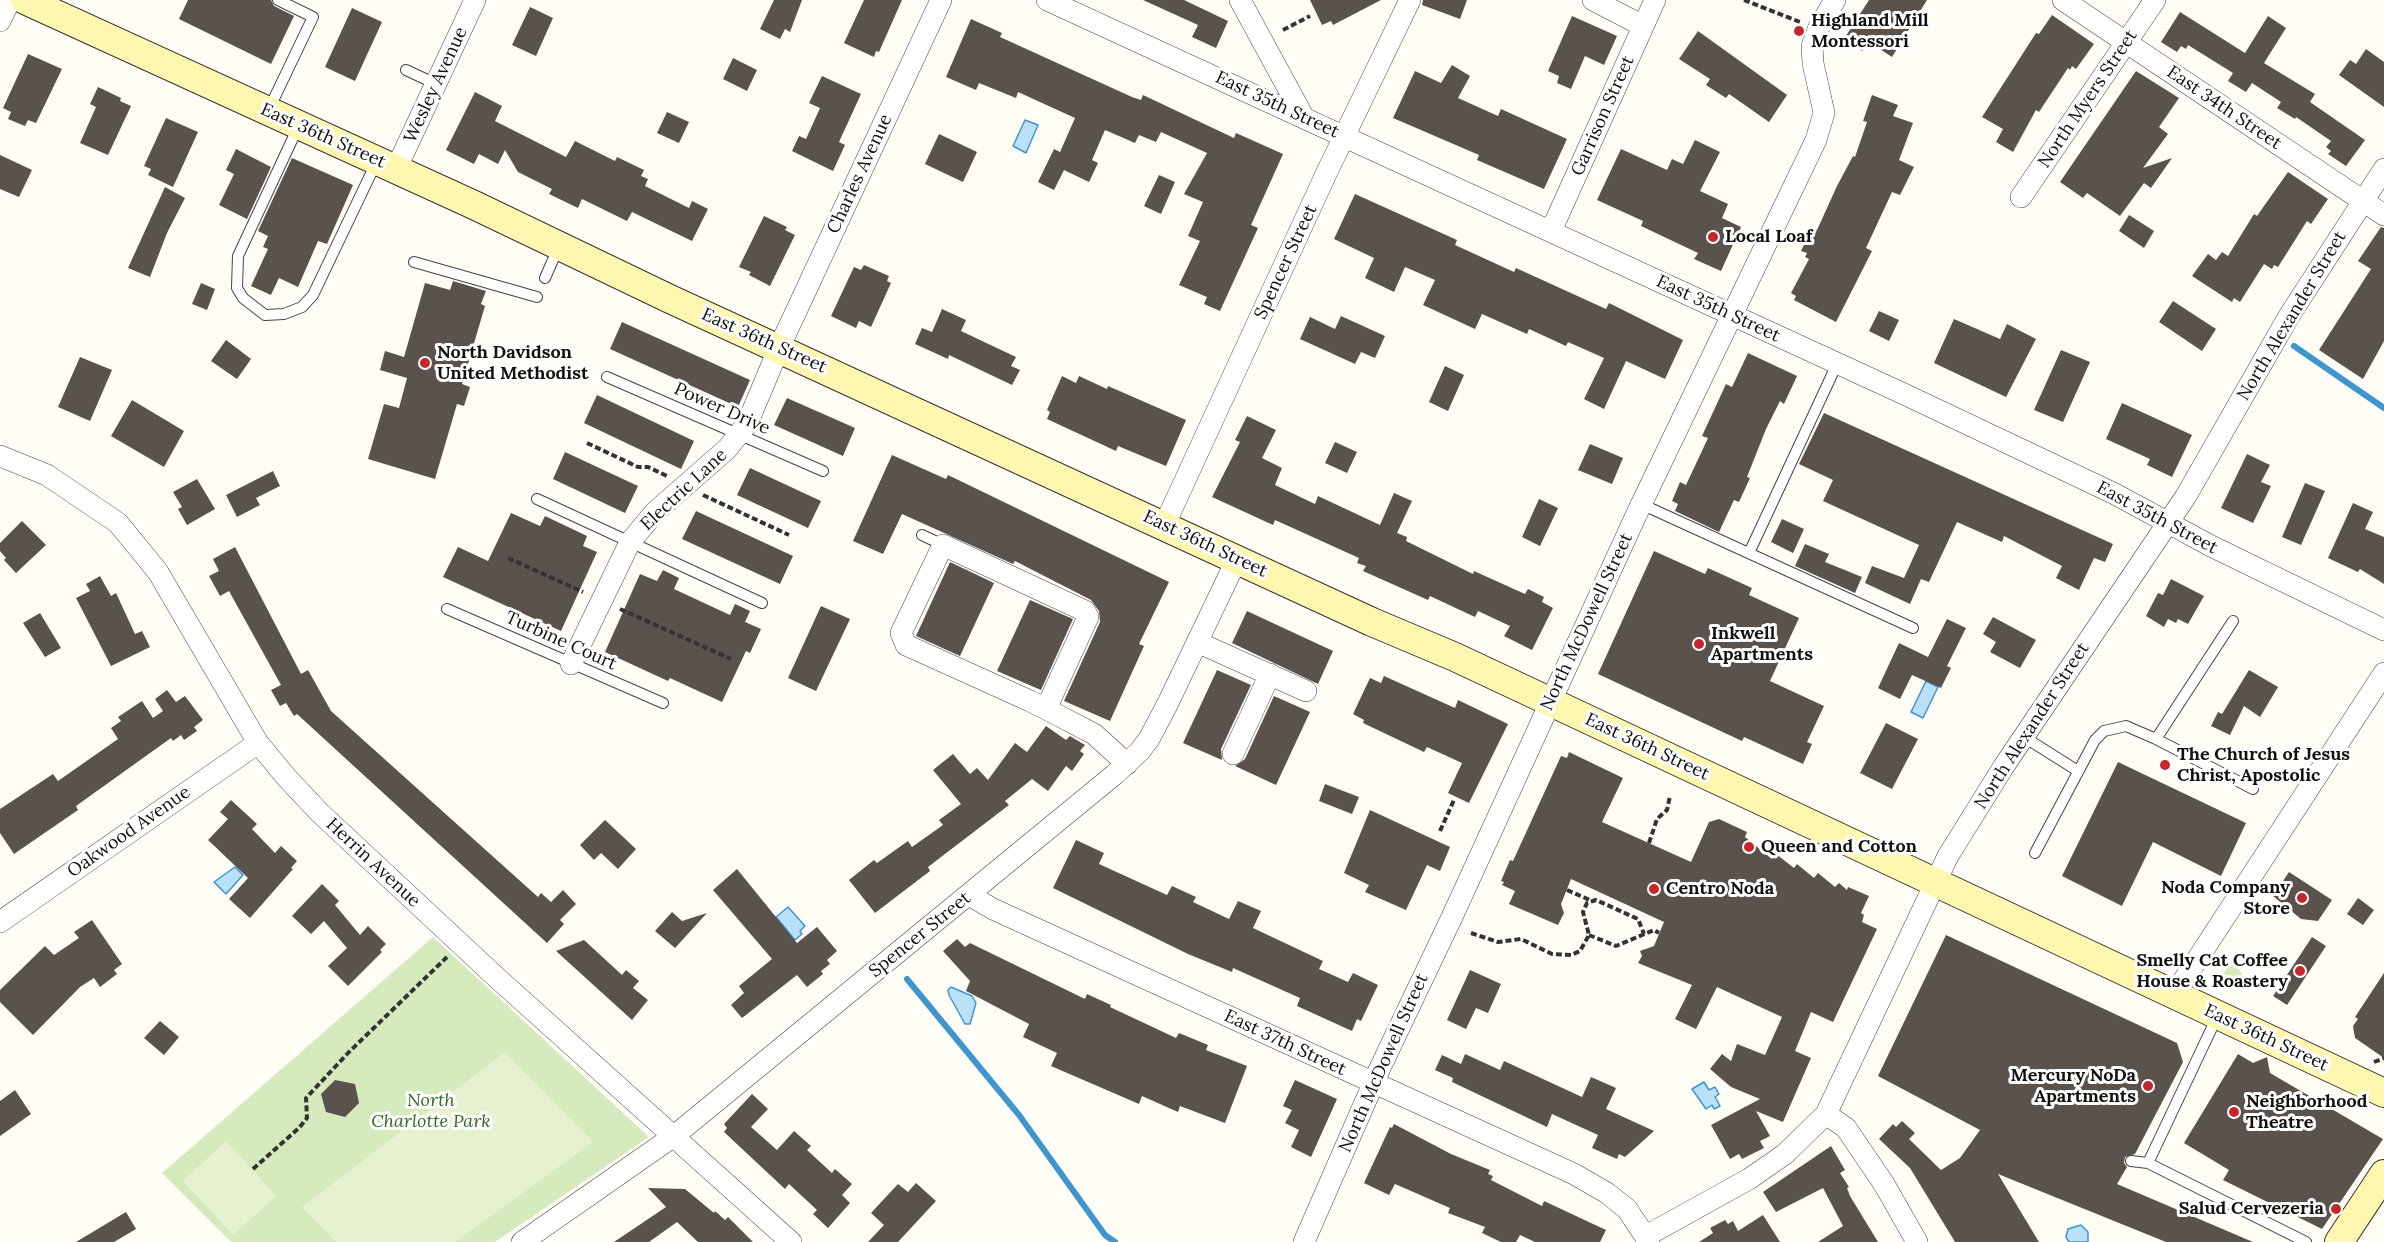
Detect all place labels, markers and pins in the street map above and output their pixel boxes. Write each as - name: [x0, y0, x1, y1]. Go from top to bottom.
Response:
- place label: Highland Mill Montessori: [1811, 10, 1929, 52]
- marker: Highland Mill Montessori: [1792, 24, 1806, 38]
- place label: Local Loaf: [1725, 226, 1812, 248]
- marker: Local Loaf: [1706, 230, 1720, 244]
- place label: North Davidson United Methodist: [437, 342, 588, 385]
- marker: North Davidson United Methodist: [418, 356, 432, 370]
- place label: Inkwell Apartments: [1711, 623, 1813, 666]
- marker: Inkwell Apartments: [1692, 637, 1706, 651]
- place label: The Church of Jesus Christ, Apostolic: [2177, 744, 2350, 786]
- marker: The Church of Jesus Christ, Apostolic: [2158, 758, 2172, 772]
- place label: Queen and Cotton: [1761, 836, 1917, 858]
- marker: Queen and Cotton: [1742, 840, 1756, 854]
- place label: Noda Company Store: [2161, 877, 2290, 920]
- place label: Centro Noda: [1666, 878, 1774, 900]
- marker: Centro Noda: [1647, 882, 1661, 896]
- marker: Noda Company Store: [2295, 891, 2309, 905]
- place label: Smelly Cat Coffee House & Roastery: [2136, 950, 2288, 992]
- marker: Smelly Cat Coffee House & Roastery: [2293, 964, 2307, 978]
- place label: Mercury NoDa Apartments: [2011, 1065, 2136, 1108]
- marker: Mercury NoDa Apartments: [2141, 1079, 2155, 1093]
- place label: Neighborhood Theatre: [2246, 1091, 2367, 1134]
- marker: Neighborhood Theatre: [2227, 1105, 2241, 1119]
- place label: Salud Cervezeria: [2179, 1198, 2324, 1220]
- marker: Salud Cervezeria: [2329, 1202, 2343, 1216]

